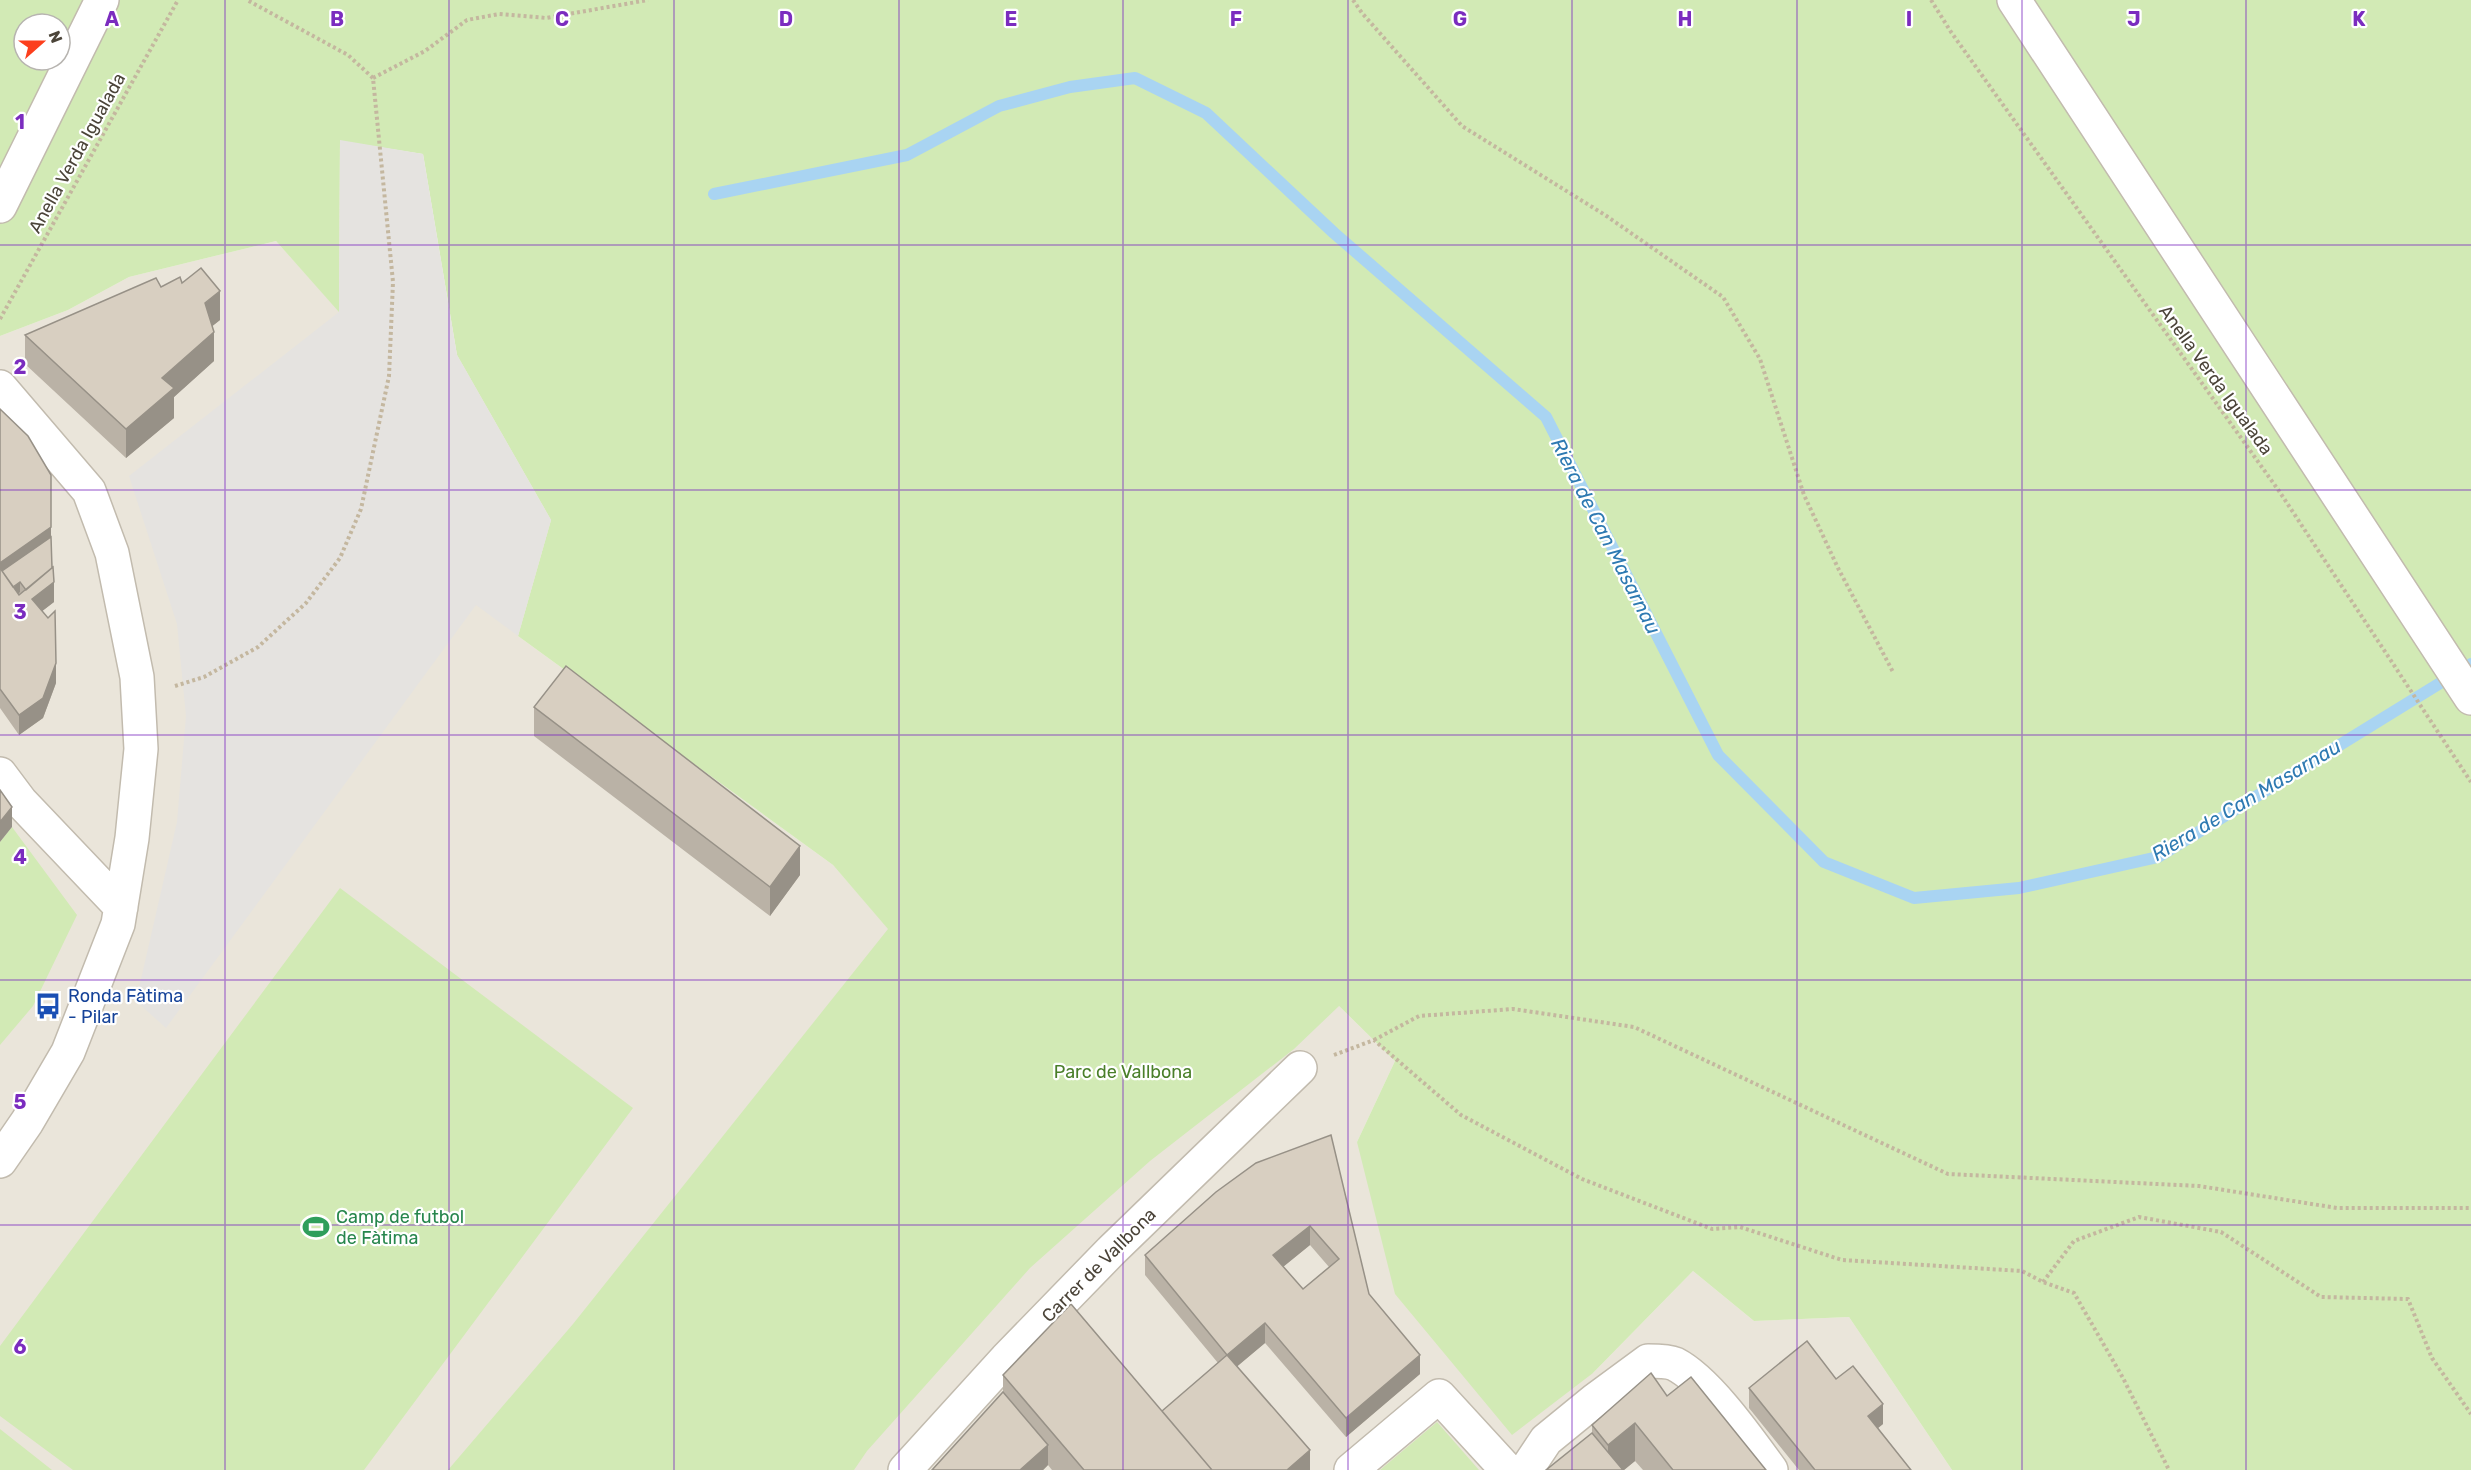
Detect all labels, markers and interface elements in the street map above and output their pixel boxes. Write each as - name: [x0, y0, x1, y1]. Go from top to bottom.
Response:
- text: A: [105, 7, 120, 31]
- text: B: [330, 7, 344, 31]
- text: C: [555, 7, 569, 31]
- text: D: [779, 7, 793, 31]
- text: E: [1005, 7, 1017, 31]
- text: F: [1230, 7, 1242, 31]
- text: G: [1453, 7, 1467, 31]
- text: H: [1678, 7, 1692, 31]
- text: I: [1906, 7, 1912, 31]
- text: J: [2127, 7, 2141, 31]
- text: K: [2352, 7, 2366, 31]
- north arrow: [12, 12, 72, 72]
- text: N: [45, 28, 66, 46]
- street label: Anella Verda Igualada: [24, 69, 130, 237]
- text: 1: [15, 110, 25, 134]
- street label: Anella Verda Igualada: [2154, 301, 2278, 459]
- text: 2: [14, 355, 27, 379]
- water label: Riera de Can Masarnau: [1546, 434, 1666, 638]
- text: 3: [13, 600, 27, 624]
- water label: Riera de Can Masarnau: [2147, 734, 2345, 866]
- text: 4: [13, 845, 27, 869]
- place label: Ronda Fàtima - Pilar: [68, 985, 183, 1028]
- bus stop icon: Ronda Fàtima - Pilar: [33, 991, 63, 1021]
- park label: Parc de Vallbona: [1054, 1061, 1192, 1083]
- text: 5: [14, 1090, 27, 1114]
- street label: Carrer de Vallbona: [1037, 1203, 1161, 1327]
- place label: Camp de futbol de Fàtima: [336, 1206, 464, 1249]
- sports icon: Camp de futbol de Fàtima: [301, 1212, 331, 1242]
- text: 6: [13, 1335, 27, 1359]

